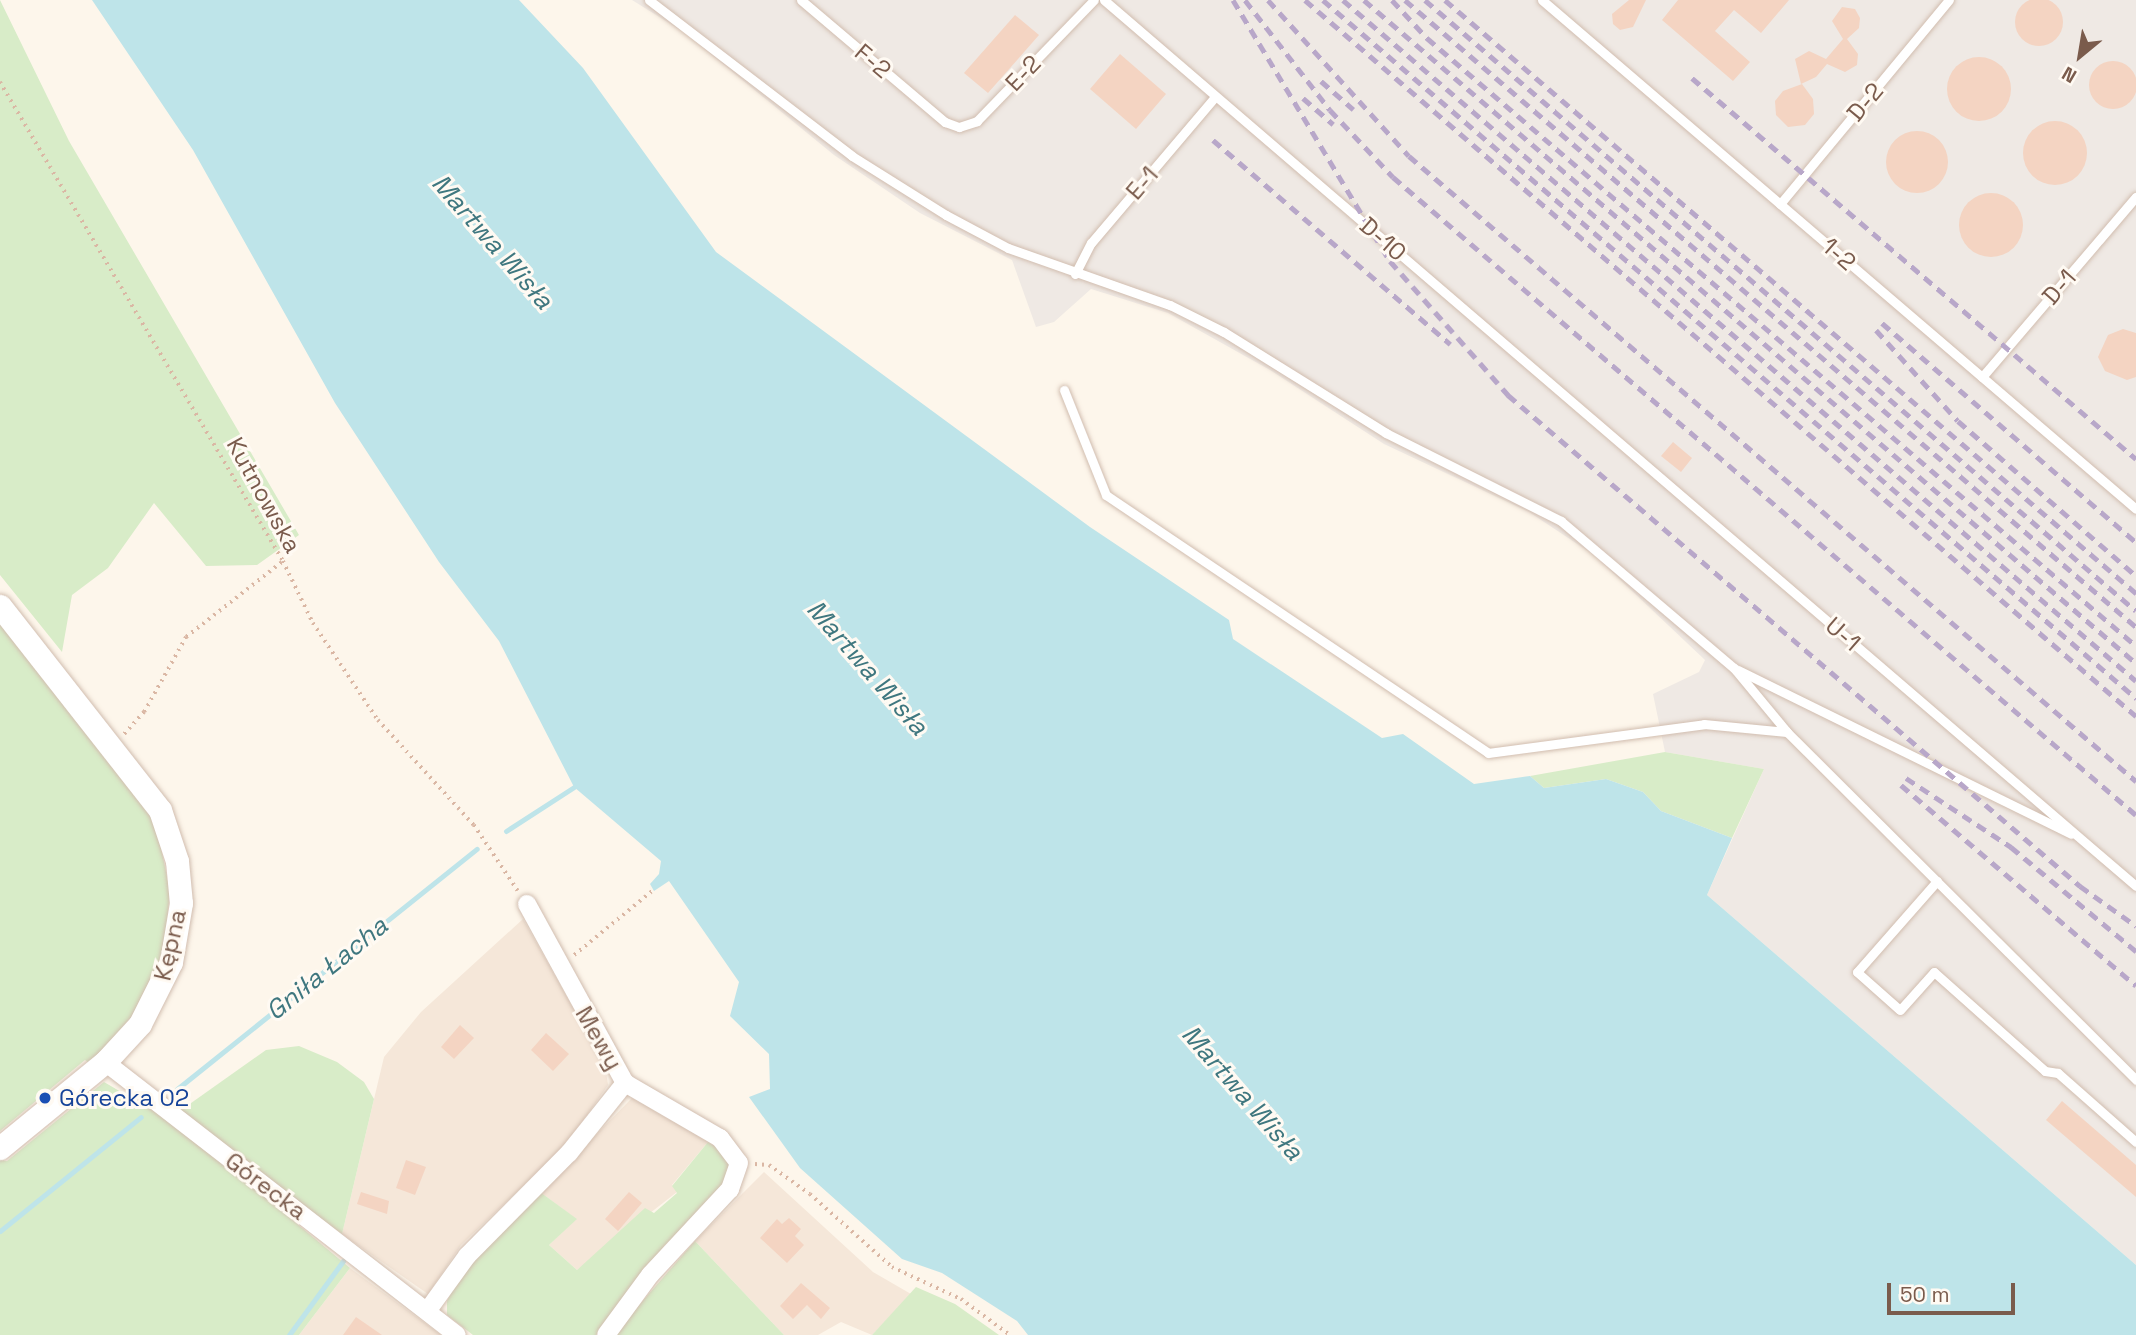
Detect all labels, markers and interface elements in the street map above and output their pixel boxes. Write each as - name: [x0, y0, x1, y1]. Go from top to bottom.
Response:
- north arrow: [2045, 21, 2115, 91]
- street label: F-2: [849, 38, 897, 84]
- street label: E-2: [999, 49, 1047, 97]
- text: N: [2057, 61, 2081, 89]
- street label: D-2: [1841, 77, 1889, 127]
- street label: E-1: [1120, 161, 1164, 205]
- water label: Martwa Wisła: [425, 168, 559, 316]
- street label: D-10: [1354, 211, 1412, 267]
- street label: 1-2: [1816, 232, 1862, 276]
- street label: D-1: [2036, 264, 2082, 310]
- street label: Kutnowska: [220, 432, 308, 558]
- water label: Martwa Wisła: [800, 594, 934, 742]
- street label: U-1: [1820, 611, 1866, 657]
- street label: Kępna: [148, 907, 192, 983]
- water label: Gniła Łacha: [260, 911, 394, 1027]
- street label: Mewy: [569, 1001, 629, 1075]
- water label: Martwa Wisła: [1175, 1019, 1309, 1167]
- place label: Górecka 02: [59, 1084, 189, 1112]
- marker: Górecka 02: [37, 1090, 53, 1106]
- street label: Górecka: [220, 1146, 312, 1226]
- scale bar: [1891, 1268, 2019, 1312]
- text: 50 m: [1900, 1281, 1950, 1308]

